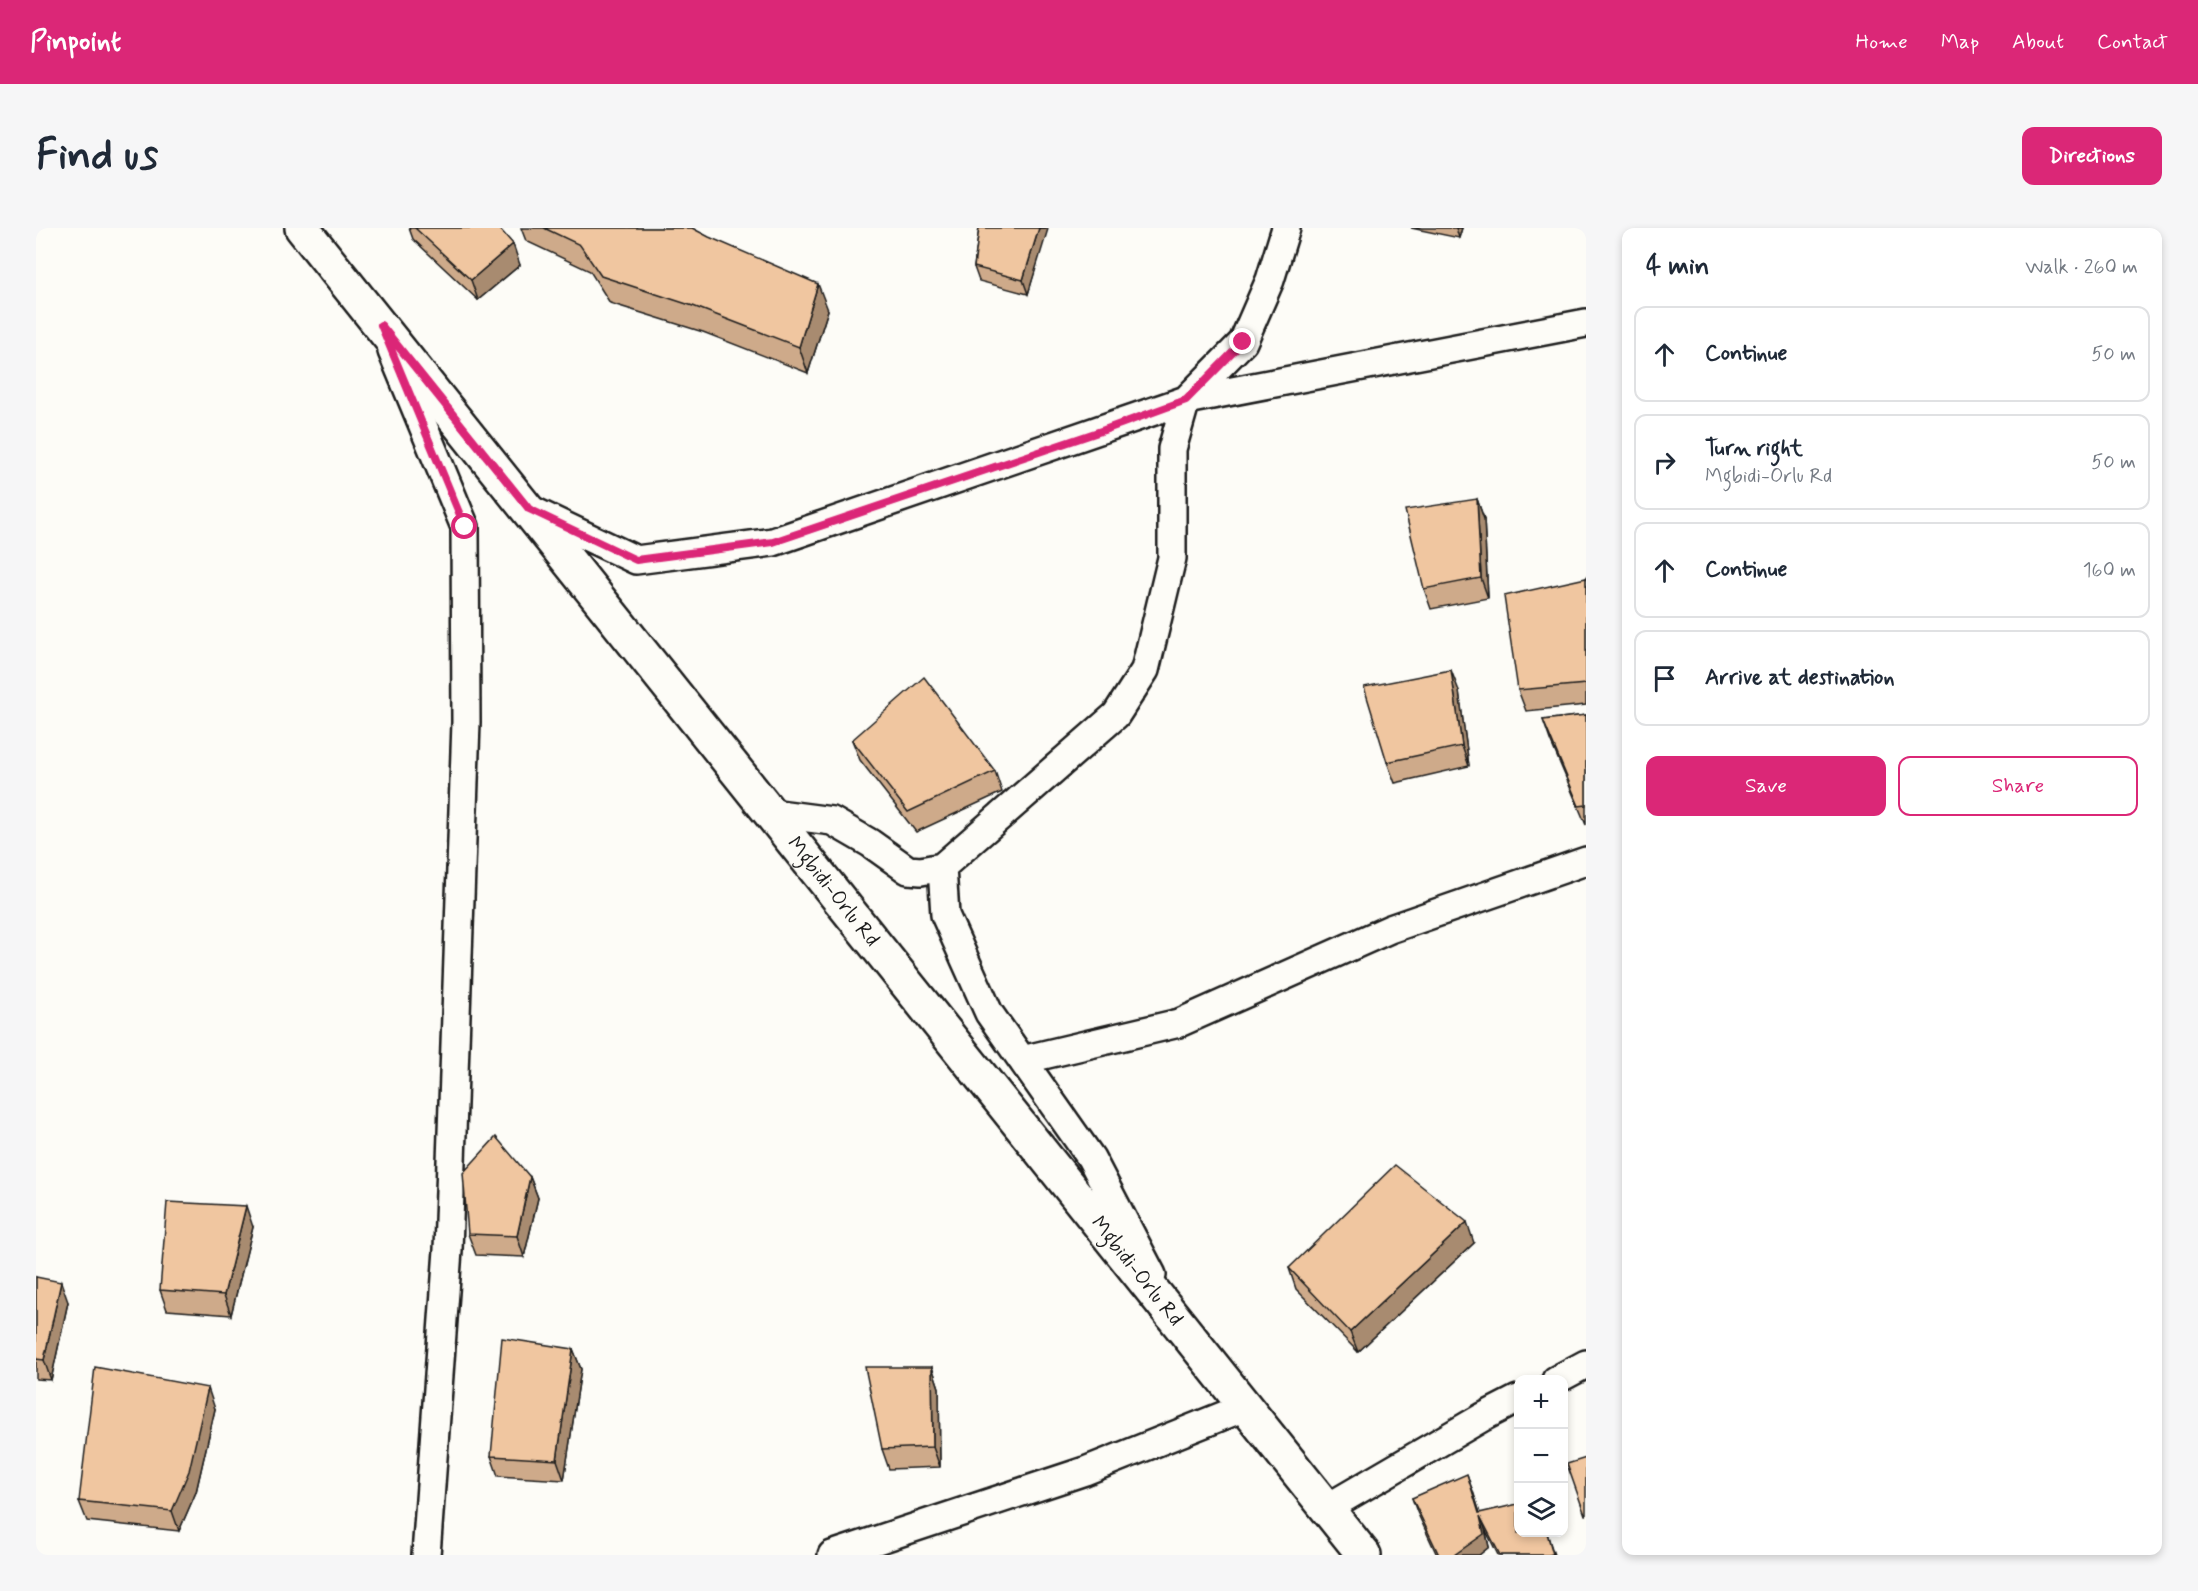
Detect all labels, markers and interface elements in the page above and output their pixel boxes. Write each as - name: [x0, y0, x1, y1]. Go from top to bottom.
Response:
- text: Pinpoint: [30, 24, 121, 61]
- text: Home: [1856, 28, 1908, 56]
- text: Map: [1941, 28, 1979, 56]
- text: About: [2012, 28, 2064, 56]
- text: Contact: [2097, 28, 2168, 56]
- button: Directions: [2022, 127, 2162, 185]
- text: Find us: [36, 129, 158, 184]
- text: 4 min: [1646, 250, 1709, 284]
- text: Walk · 260 m: [2025, 254, 2138, 281]
- route end: [1229, 328, 1255, 354]
- icon: ahead: [1648, 338, 1681, 371]
- text: Continue: [1705, 340, 1787, 368]
- text: 50 m: [2091, 341, 2136, 368]
- text: Turn right: [1705, 435, 1803, 463]
- icon: right: [1648, 446, 1681, 479]
- text: 50 m: [2091, 449, 2136, 476]
- text: Mgbidi-Orlu Rd: [1705, 463, 1832, 490]
- route start: [451, 513, 477, 539]
- icon: ahead: [1648, 554, 1681, 587]
- text: Continue: [1705, 556, 1787, 584]
- text: 160 m: [2083, 557, 2136, 584]
- icon: arrive: [1648, 662, 1681, 695]
- text: Arrive at destination: [1705, 664, 1895, 692]
- button: Save: [1646, 756, 1886, 816]
- button: Share: [1898, 756, 2138, 816]
- street label: Mgbidi-Orlu Rd: [780, 831, 886, 953]
- street label: Mgbidi-Orlu Rd: [1084, 1210, 1189, 1332]
- map controls: [1514, 1375, 1568, 1537]
- button: +: [1514, 1375, 1568, 1429]
- button: −: [1514, 1429, 1568, 1483]
- button: layers: [1514, 1483, 1568, 1537]

